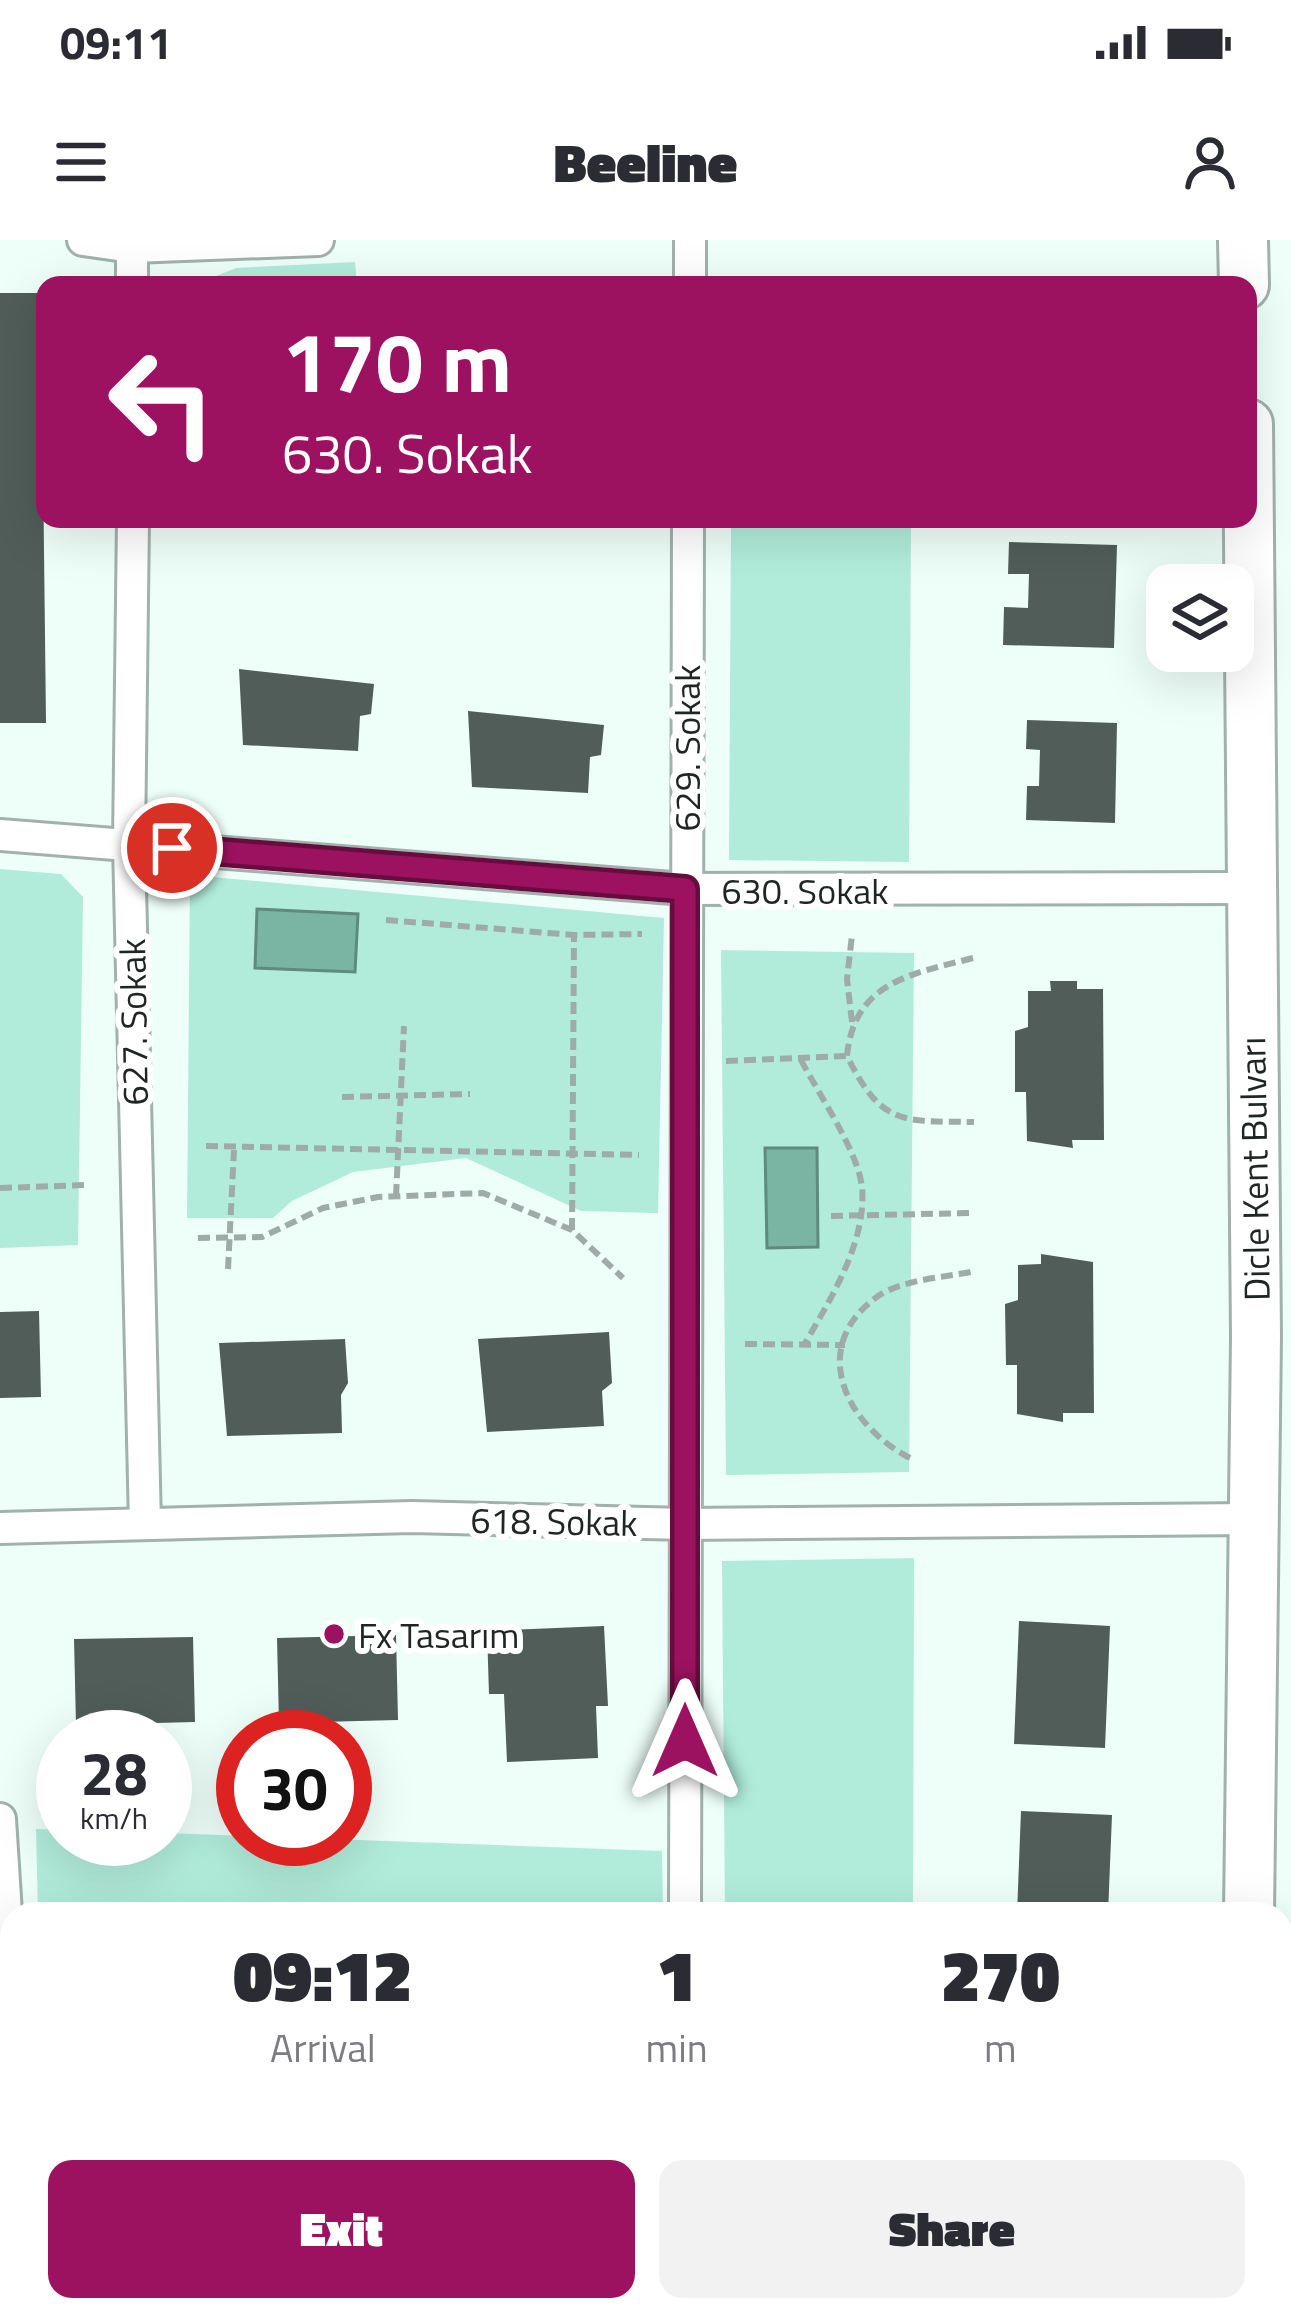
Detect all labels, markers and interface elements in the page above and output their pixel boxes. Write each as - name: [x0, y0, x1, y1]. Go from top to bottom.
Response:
- text: 09:11: [60, 8, 172, 76]
- text: Beeline: [554, 121, 737, 203]
- icon: menu: [48, 129, 114, 195]
- icon: person: [1177, 129, 1243, 195]
- text: 170 m: [282, 297, 512, 425]
- icon: left: [84, 324, 240, 480]
- text: 630. Sokak: [282, 412, 533, 494]
- map controls: [1146, 564, 1254, 672]
- button: layers: [1146, 564, 1254, 672]
- street label: 629. Sokak: [659, 664, 714, 832]
- pin: [121, 797, 223, 899]
- icon: arrive: [139, 815, 205, 881]
- street label: 630. Sokak: [721, 863, 889, 918]
- street label: 627. Sokak: [104, 938, 162, 1106]
- street label: Dicle Kent Bulvarı: [1224, 1036, 1284, 1302]
- street label: 618. Sokak: [470, 1492, 638, 1550]
- place label: Fx Tasarım: [358, 1607, 519, 1662]
- marker: Fx Tasarım: [321, 1621, 347, 1647]
- position arrow: [622, 1678, 748, 1804]
- speed limit sign: 30: [216, 1710, 372, 1866]
- text: 28: [80, 1727, 148, 1818]
- text: km/h: [80, 1795, 148, 1841]
- text: 09:12: [233, 1919, 412, 2029]
- text: 1: [657, 1919, 696, 2029]
- text: 270: [941, 1919, 1060, 2029]
- text: Arrival: [270, 2018, 376, 2077]
- text: min: [646, 2018, 708, 2077]
- text: m: [984, 2018, 1017, 2077]
- button: Exit: [48, 2160, 635, 2298]
- button: Share: [659, 2160, 1245, 2298]

